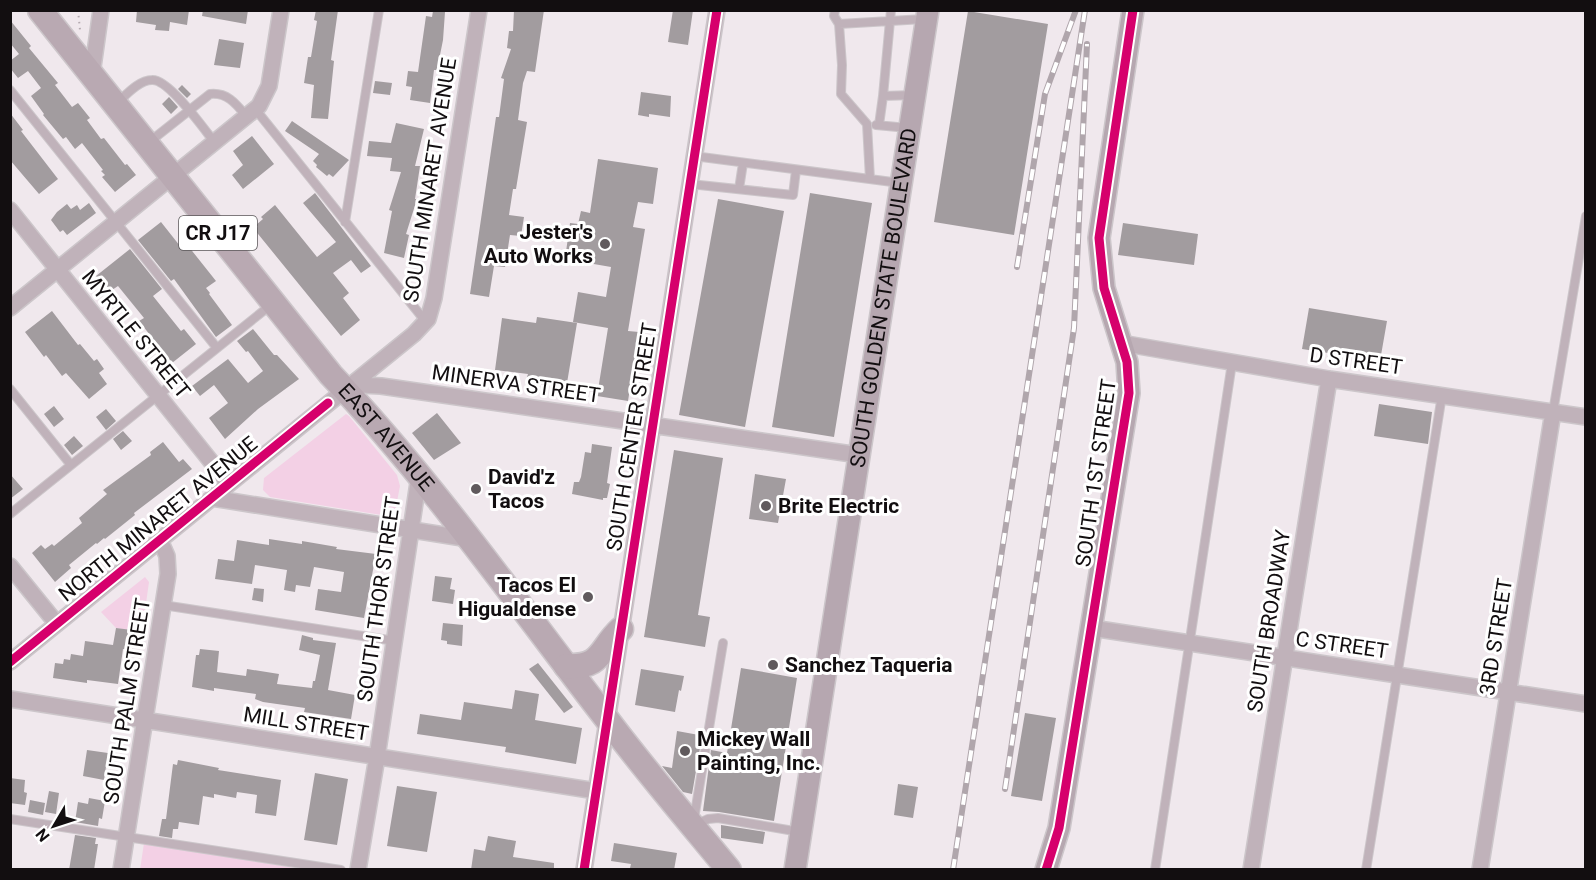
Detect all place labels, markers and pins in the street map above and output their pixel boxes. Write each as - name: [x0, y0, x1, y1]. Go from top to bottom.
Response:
- place label: Jester's Auto Works: [484, 220, 593, 268]
- marker: Jester's Auto Works: [598, 237, 612, 251]
- place label: David'z Tacos: [488, 465, 555, 513]
- marker: David'z Tacos: [469, 482, 483, 496]
- place label: Brite Electric: [778, 494, 899, 518]
- marker: Brite Electric: [759, 499, 773, 513]
- place label: Tacos El Higualdense: [458, 573, 576, 621]
- marker: Tacos El Higualdense: [581, 590, 595, 604]
- place label: Sanchez Taqueria: [785, 653, 952, 677]
- marker: Sanchez Taqueria: [766, 658, 780, 672]
- place label: Mickey Wall Painting, Inc.: [697, 727, 821, 775]
- marker: Mickey Wall Painting, Inc.: [678, 744, 692, 758]

